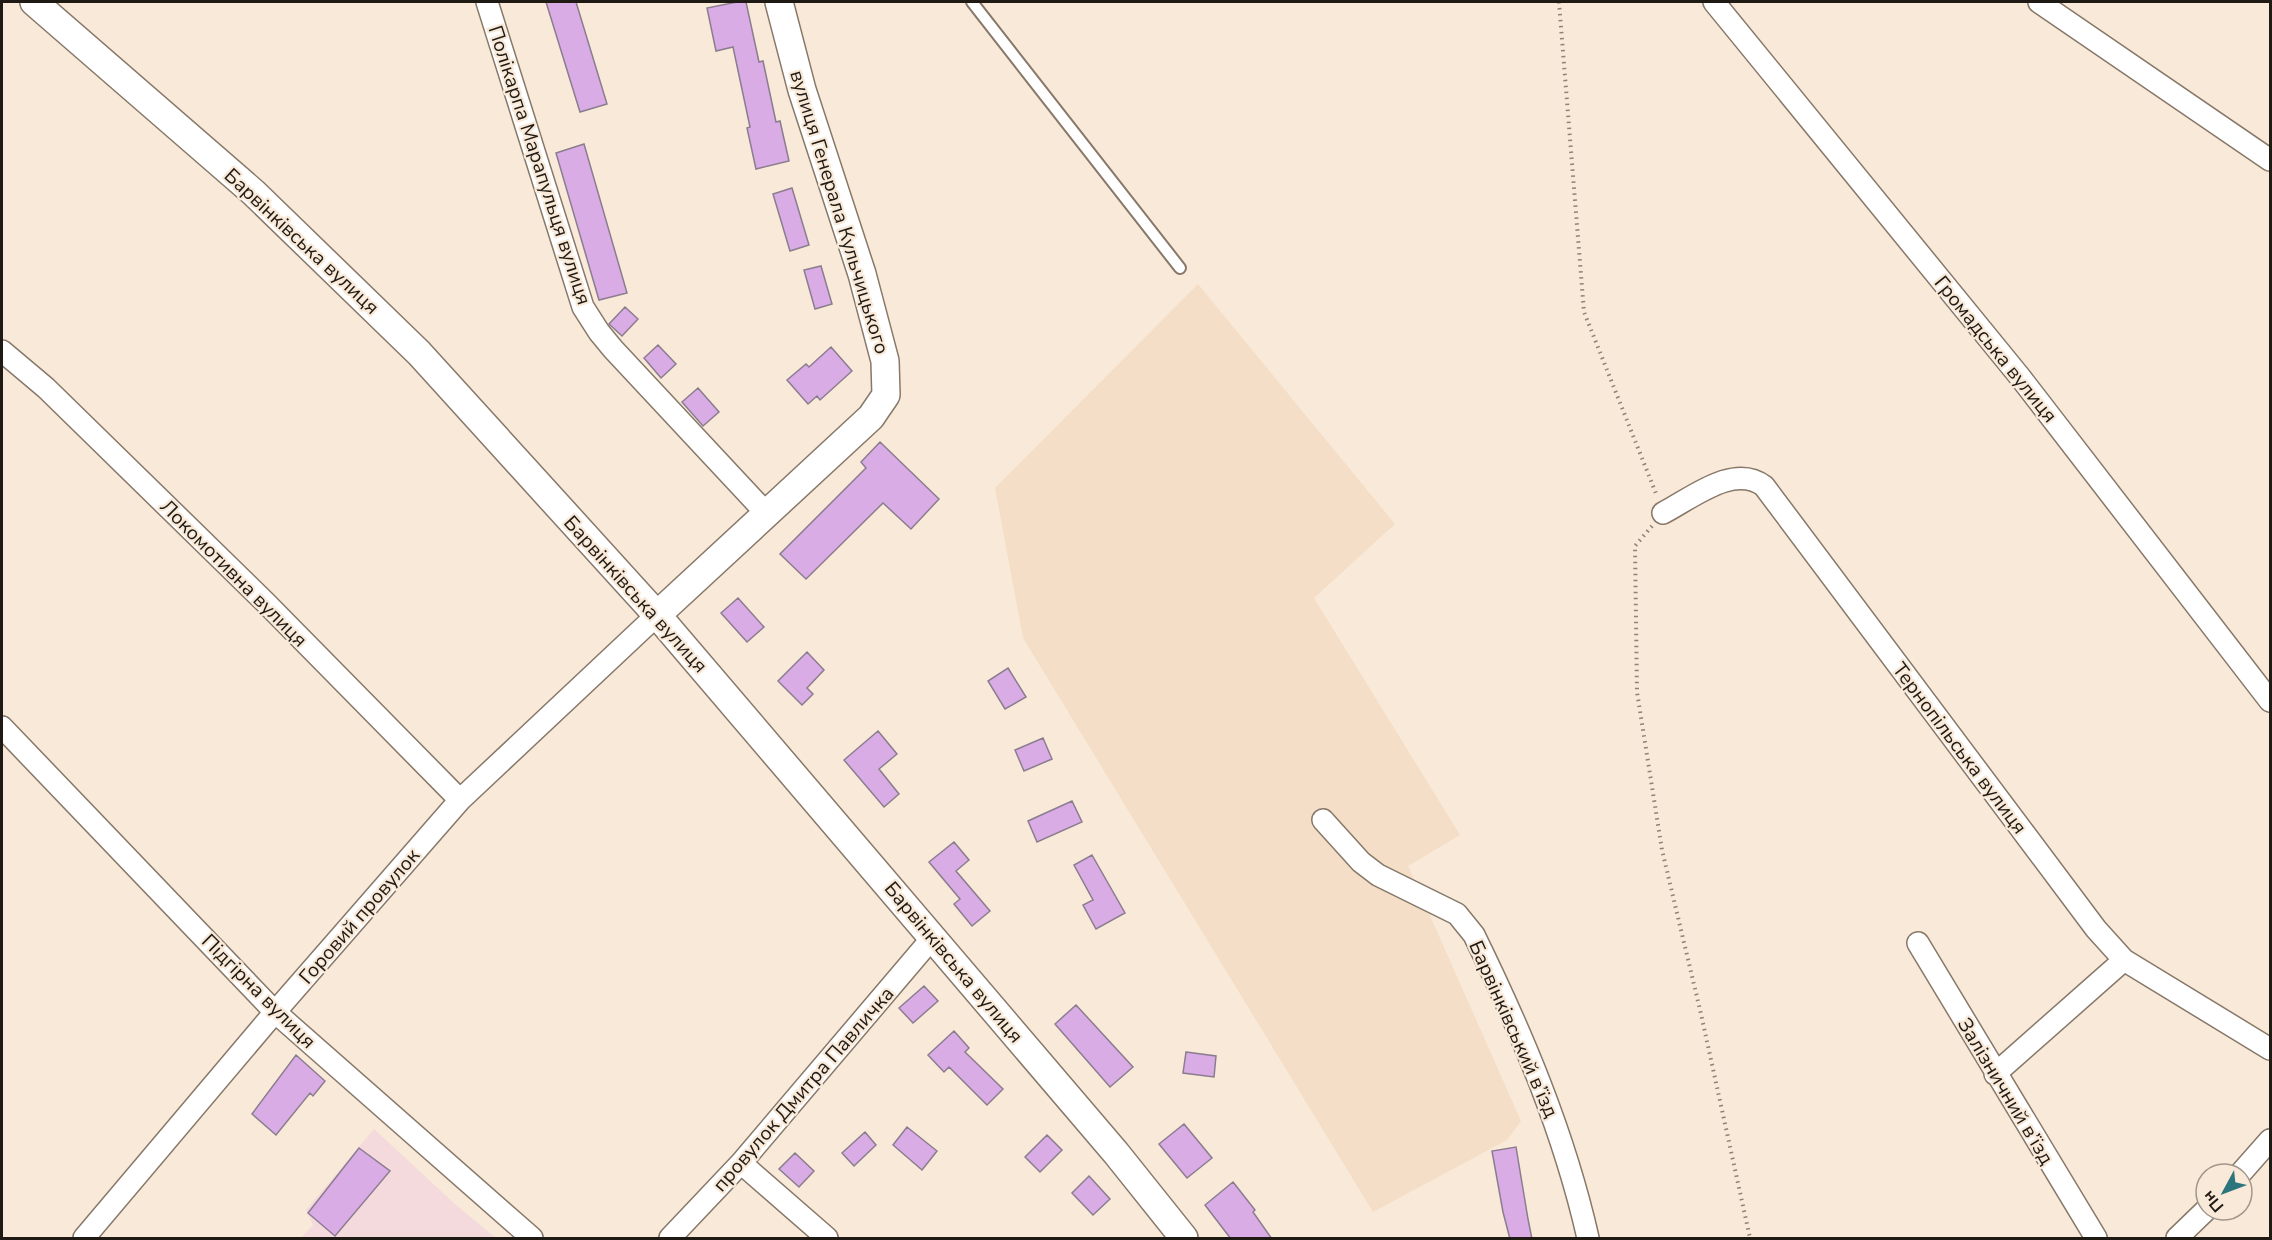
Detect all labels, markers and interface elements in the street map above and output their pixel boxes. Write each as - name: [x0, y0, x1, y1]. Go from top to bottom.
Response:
- street label: Полікарпа Марапульця вулиця: [482, 22, 598, 308]
- street label: вулиця Генерала Кульчицького: [783, 67, 896, 357]
- street label: Барвінківська вулиця: [218, 162, 385, 320]
- street label: Громадська вулиця: [1928, 270, 2063, 428]
- street label: Локомотивна вулиця: [154, 494, 313, 653]
- street label: Барвінківська вулиця: [558, 510, 714, 679]
- street label: Тернопільська вулиця: [1886, 657, 2033, 840]
- street label: Горовий провулок: [293, 842, 426, 990]
- street label: Барвінківська вулиця: [878, 876, 1029, 1049]
- street label: Підгірна вулиця: [196, 928, 322, 1054]
- street label: Барвінківський в’їзд: [1462, 936, 1565, 1122]
- street label: провулок Дмитра Павличка: [707, 981, 900, 1198]
- street label: Залізничний в’їзд: [1951, 1013, 2060, 1170]
- north arrow: [2194, 1162, 2254, 1222]
- text: Пн: [2198, 1186, 2229, 1217]

